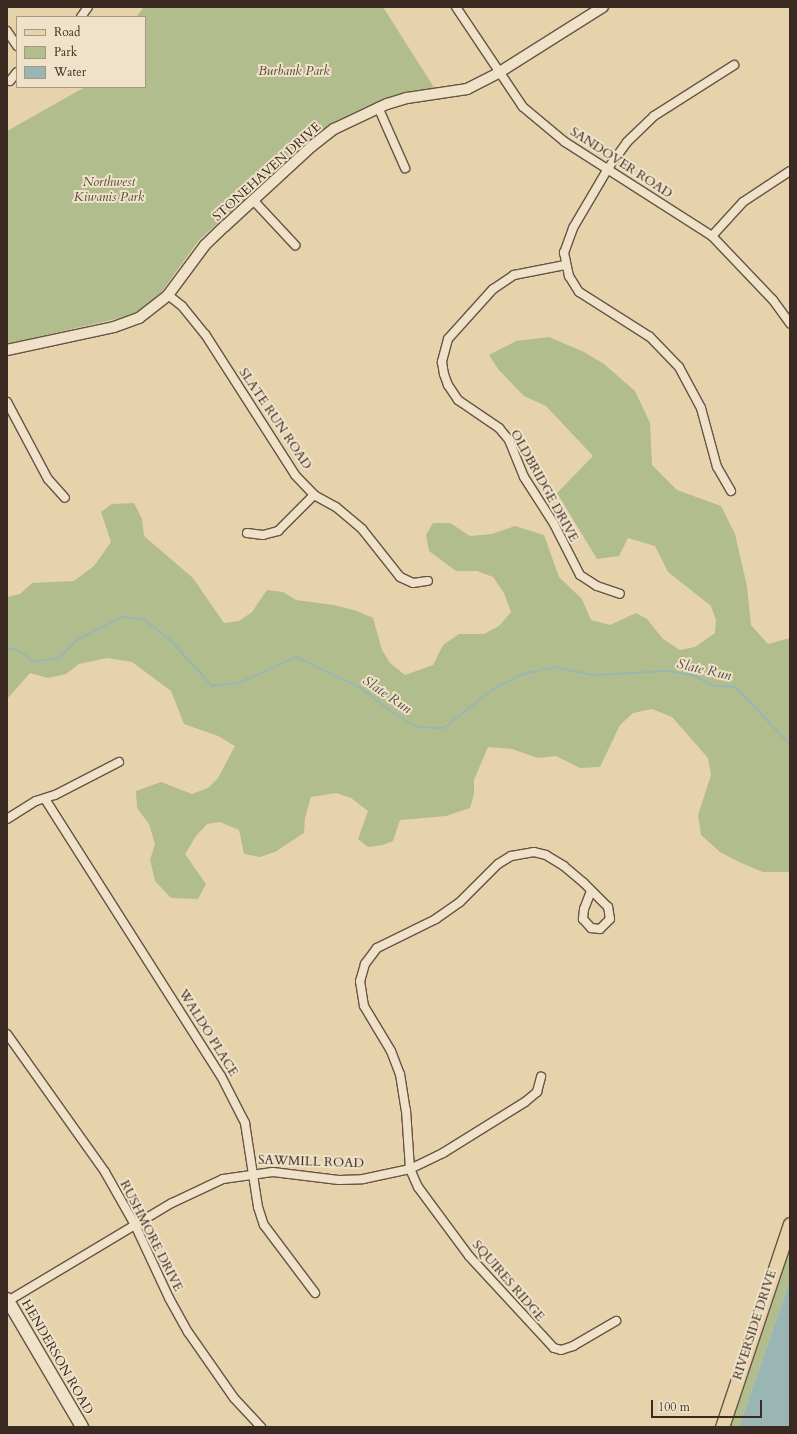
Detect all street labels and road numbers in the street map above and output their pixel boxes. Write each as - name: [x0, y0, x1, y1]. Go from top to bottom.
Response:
- street label: STONEHAVEN DRIVE: [210, 119, 324, 225]
- street label: SANDOVER ROAD: [567, 124, 675, 202]
- street label: SLATE RUN ROAD: [235, 365, 315, 473]
- street label: OLDBRIDGE DRIVE: [507, 427, 581, 545]
- street label: WALDO PLACE: [175, 987, 241, 1079]
- street label: SAWMILL ROAD: [258, 1152, 364, 1172]
- street label: RUSHMORE DRIVE: [116, 1178, 186, 1294]
- street label: SQUIRES RIDGE: [469, 1237, 547, 1325]
- street label: RIVERSIDE DRIVE: [730, 1268, 780, 1382]
- street label: HENDERSON ROAD: [18, 1297, 96, 1417]

